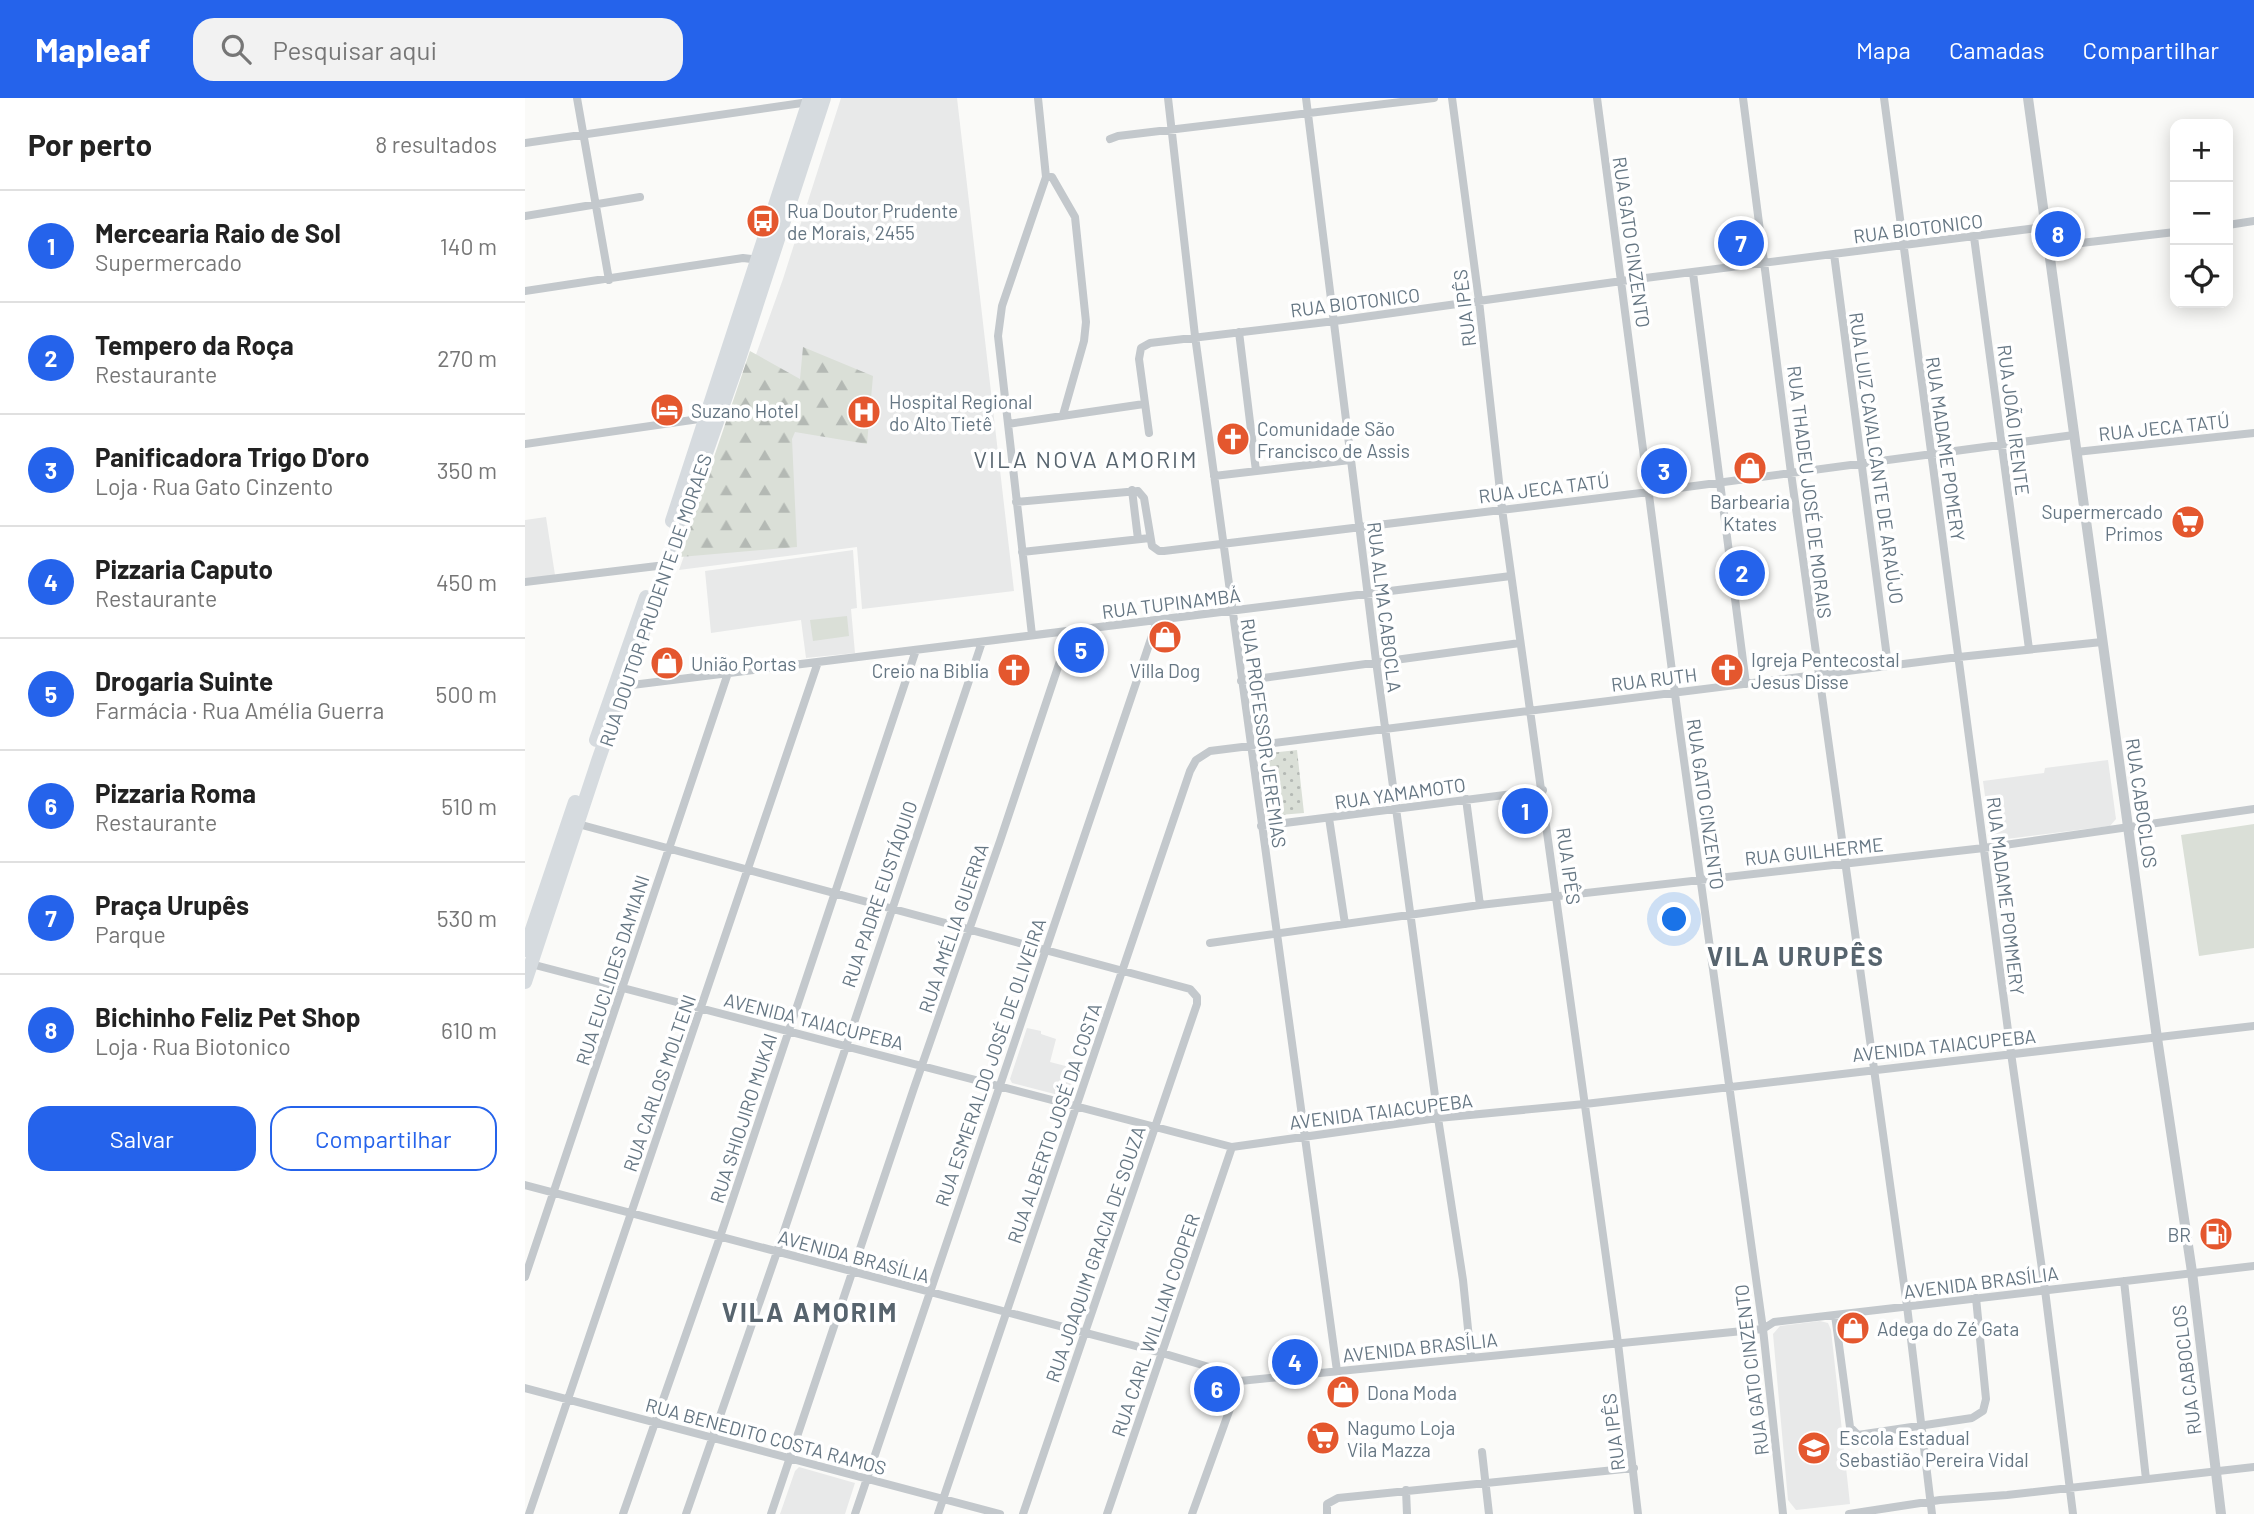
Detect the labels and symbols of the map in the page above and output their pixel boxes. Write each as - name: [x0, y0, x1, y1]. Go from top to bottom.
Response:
- street label: RUA GATO CINZENTO: [1609, 155, 1655, 329]
- place label: Rua Doutor Prudente de Morais, 2455: [787, 199, 958, 244]
- bus stop icon: Rua Doutor Prudente de Morais, 2455: [744, 202, 782, 240]
- pin: 8: [2035, 208, 2081, 260]
- street label: RUA BIOTONICO: [1852, 209, 1984, 247]
- pin: 7: [1718, 217, 1764, 269]
- street label: RUA IPÊS: [1448, 268, 1480, 348]
- street label: RUA BIOTONICO: [1289, 283, 1421, 321]
- street label: RUA LUIZ CAVALCANTE DE ARAÚJO: [1845, 311, 1909, 605]
- street label: RUA JOÃO IRENTE: [1993, 343, 2035, 497]
- street label: RUA MADAME POMERY: [1922, 355, 1970, 543]
- street label: RUA THADEU JOSÉ DE MORAIS: [1783, 364, 1837, 620]
- place label: Hospital Regional do Alto Tietê: [889, 390, 1032, 435]
- hotel icon: Suzano Hotel: [648, 391, 686, 429]
- hospital icon: Hospital Regional do Alto Tietê: [845, 393, 883, 431]
- place label: Suzano Hotel: [691, 399, 799, 422]
- street label: RUA JECA TATÚ: [2097, 409, 2231, 445]
- place label: Comunidade São Francisco de Assis: [1257, 417, 1410, 462]
- church icon: Comunidade São Francisco de Assis: [1214, 420, 1252, 458]
- district label: VILA NOVA AMORIM: [974, 445, 1198, 473]
- pin: 3: [1641, 445, 1687, 497]
- shop icon: Barbearia Ktates: [1731, 449, 1769, 487]
- street label: RUA DOUTOR PRUDENTE DE MORAES: [594, 450, 716, 750]
- street label: RUA JECA TATÚ: [1477, 469, 1611, 507]
- place label: Barbearia Ktates: [1710, 490, 1790, 535]
- place label: Supermercado Primos: [2041, 500, 2163, 545]
- supermarket icon: Supermercado Primos: [2169, 503, 2207, 541]
- street label: RUA ALMA CABOCLA: [1363, 520, 1407, 694]
- pin: 2: [1719, 547, 1765, 599]
- street label: RUA TUPINAMBÁ: [1100, 583, 1242, 623]
- street label: RUA PROFESSOR JEREMIAS: [1236, 617, 1292, 849]
- shop icon: Villa Dog: [1146, 618, 1184, 656]
- pin: 5: [1058, 624, 1104, 676]
- shop icon: União Portas: [648, 644, 686, 682]
- place label: Igreja Pentecostal Jesus Disse: [1751, 648, 1900, 693]
- church icon: Creio na Biblia: [995, 651, 1033, 689]
- church icon: Igreja Pentecostal Jesus Disse: [1708, 651, 1746, 689]
- place label: União Portas: [691, 652, 796, 675]
- place label: Creio na Biblia: [872, 659, 989, 682]
- place label: Villa Dog: [1130, 659, 1200, 682]
- street label: RUA RUTH: [1610, 662, 1698, 696]
- street label: RUA GATO CINZENTO: [1683, 717, 1729, 891]
- street label: RUA CABOCLOS: [2121, 737, 2163, 869]
- street label: RUA YAMAMOTO: [1333, 772, 1467, 814]
- pin: 1: [1502, 785, 1548, 837]
- street label: RUA MADAME POMMERY: [1982, 795, 2030, 997]
- street label: RUA PADRE EUSTÁQUIO: [836, 798, 922, 990]
- street label: RUA IPÊS: [1552, 826, 1586, 906]
- street label: RUA GUILHERME: [1743, 832, 1885, 870]
- street label: RUA AMÉLIA GUERRA: [913, 840, 993, 1016]
- street label: RUA EUCLIDES DAMIANI: [570, 872, 654, 1068]
- your location: [1657, 902, 1691, 936]
- street label: RUA ESMERALDO JOSÉ DE OLIVEIRA: [930, 915, 1050, 1209]
- district label: VILA URUPÊS: [1707, 940, 1885, 971]
- street label: AVENIDA TAIACUPEBA: [722, 988, 906, 1054]
- street label: RUA CARLOS MOLTENI: [618, 991, 700, 1175]
- street label: RUA ALBERTO JOSÉ DA COSTA: [1002, 1000, 1106, 1246]
- street label: AVENIDA TAIACUPEBA: [1851, 1024, 2037, 1066]
- street label: RUA SHIOJIRO MUKAI: [705, 1030, 781, 1206]
- street label: AVENIDA TAIACUPEBA: [1288, 1088, 1474, 1134]
- street label: RUA JOAQUIM GRACIA DE SOUZA: [1040, 1123, 1150, 1385]
- street label: RUA CARL WILLIAN COOPER: [1106, 1211, 1204, 1439]
- fuel station icon: BR: [2197, 1215, 2235, 1253]
- place label: BR: [2167, 1223, 2191, 1246]
- street label: AVENIDA BRASÍLIA: [776, 1225, 932, 1287]
- street label: AVENIDA BRASÍLIA: [1902, 1261, 2060, 1303]
- street label: RUA GATO CINZENTO: [1729, 1283, 1773, 1457]
- district label: VILA AMORIM: [722, 1296, 898, 1327]
- street label: RUA CABOCLOS: [2167, 1304, 2205, 1436]
- shop icon: Adega do Zé Gata: [1834, 1309, 1872, 1347]
- place label: Adega do Zé Gata: [1877, 1317, 2019, 1340]
- street label: AVENIDA BRASÍLIA: [1341, 1327, 1499, 1367]
- pin: 4: [1272, 1336, 1318, 1388]
- pin: 6: [1194, 1363, 1240, 1415]
- shop icon: Dona Moda: [1324, 1373, 1362, 1411]
- place label: Dona Moda: [1367, 1381, 1457, 1404]
- street label: RUA IPÊS: [1597, 1392, 1629, 1472]
- street label: RUA BENEDITO COSTA RAMOS: [643, 1393, 889, 1479]
- place label: Nagumo Loja Vila Mazza: [1347, 1416, 1455, 1461]
- supermarket icon: Nagumo Loja Vila Mazza: [1304, 1419, 1342, 1457]
- place label: Escola Estadual Sebastião Pereira Vidal: [1839, 1426, 2029, 1471]
- school or university icon: Escola Estadual Sebastião Pereira Vidal: [1795, 1429, 1833, 1467]

